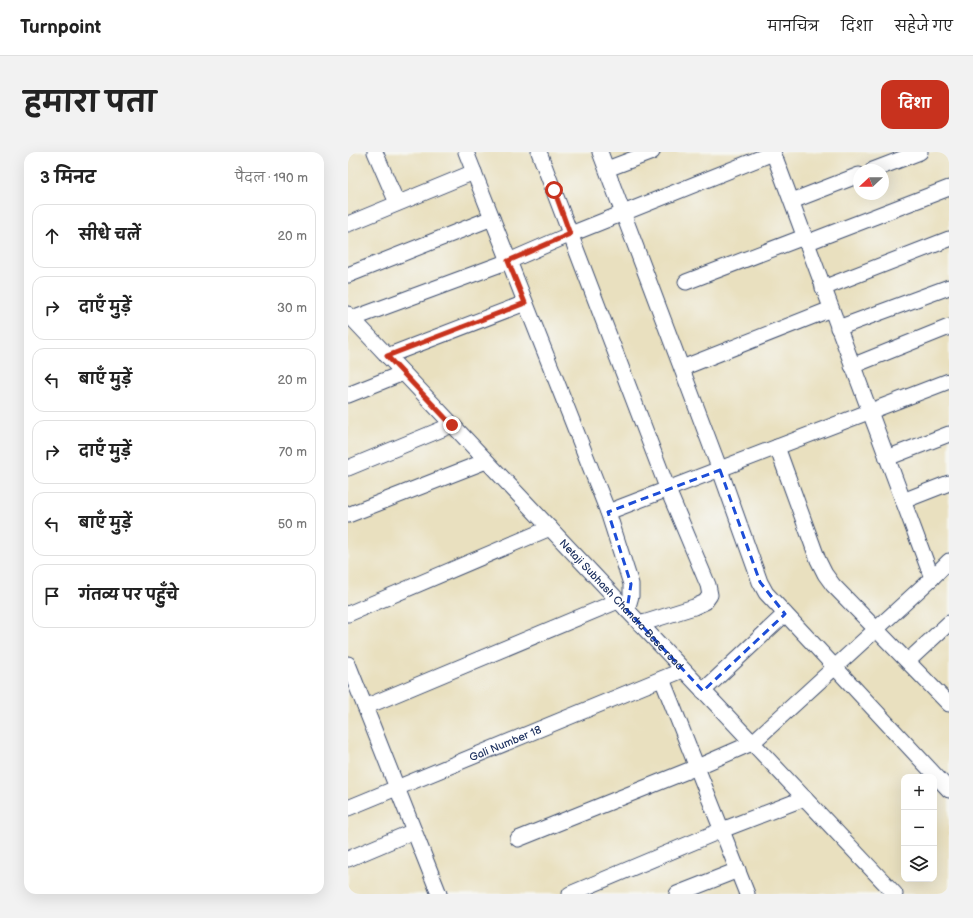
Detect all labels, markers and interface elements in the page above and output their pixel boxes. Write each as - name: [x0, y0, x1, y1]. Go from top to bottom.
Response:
- text: Turnpoint: [20, 16, 101, 39]
- text: मानचित्र: [768, 18, 819, 35]
- text: दिशा: [841, 18, 873, 35]
- text: सहेजे गए: [895, 18, 953, 35]
- button: दिशा: [881, 80, 949, 129]
- text: हमारा पता: [24, 87, 156, 120]
- north arrow: [853, 164, 889, 200]
- text: 3 मिनट: [40, 168, 96, 188]
- text: पैदल · 190 m: [235, 170, 308, 186]
- route start: [545, 181, 563, 199]
- icon: ahead: [41, 225, 63, 247]
- text: सीधे चलें: [79, 226, 141, 245]
- text: 20 m: [277, 228, 307, 244]
- icon: right: [41, 297, 63, 319]
- text: दाएँ मुड़ें: [79, 298, 131, 317]
- text: 30 m: [277, 300, 307, 316]
- icon: left: [41, 369, 63, 391]
- text: बाएँ मुड़ें: [79, 370, 132, 389]
- text: 20 m: [277, 372, 307, 388]
- route end: [443, 416, 461, 434]
- icon: right: [41, 441, 63, 463]
- text: दाएँ मुड़ें: [79, 442, 131, 461]
- text: 70 m: [279, 444, 307, 460]
- icon: left: [41, 513, 63, 535]
- text: बाएँ मुड़ें: [79, 514, 132, 533]
- text: 50 m: [278, 516, 307, 532]
- street label: Netaji Subhash Chandra Bose road: [557, 536, 686, 672]
- icon: arrive: [41, 585, 63, 607]
- text: गंतव्य पर पहुँचे: [79, 586, 178, 605]
- street label: Gali Number 18: [467, 723, 543, 764]
- map controls: [901, 774, 937, 882]
- button: +: [901, 774, 937, 810]
- button: −: [901, 810, 937, 846]
- button: layers: [901, 846, 937, 882]

